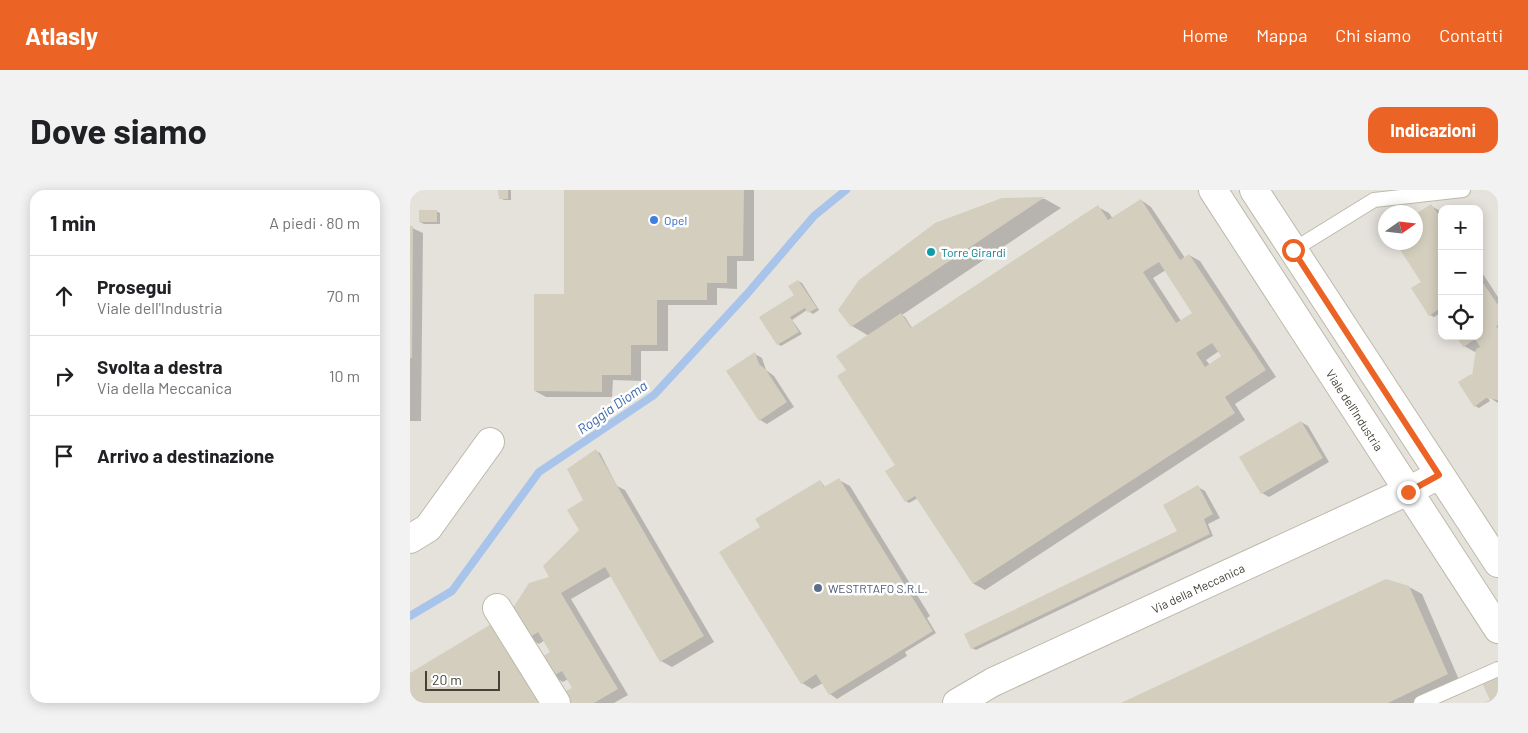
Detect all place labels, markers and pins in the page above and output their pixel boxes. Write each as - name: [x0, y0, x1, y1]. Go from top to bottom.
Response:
- place label: Opel: [664, 213, 687, 227]
- marker: Opel: [648, 214, 660, 226]
- place label: Torre Girardi: [941, 245, 1006, 259]
- marker: Torre Girardi: [925, 246, 937, 258]
- place label: WESTRTAFO S.R.L.: [828, 581, 928, 595]
- marker: WESTRTAFO S.R.L.: [812, 582, 824, 594]

